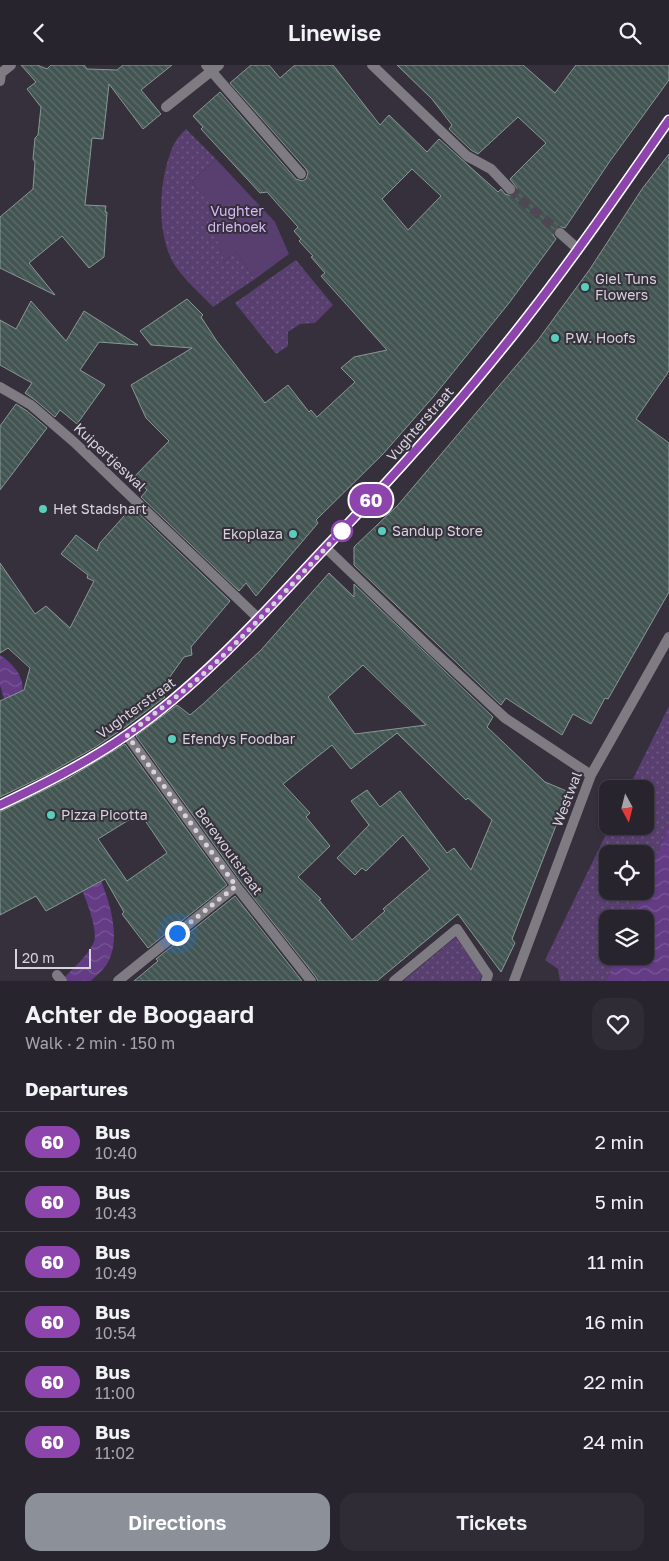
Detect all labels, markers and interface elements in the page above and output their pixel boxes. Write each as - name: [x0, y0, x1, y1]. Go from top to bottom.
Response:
- icon: back: [25, 19, 53, 47]
- text: Linewise: [288, 19, 381, 46]
- icon: search: [616, 19, 644, 47]
- park label: Vughter driehoek: [208, 202, 267, 235]
- place label: Giel Tuns Flowers: [595, 270, 657, 303]
- marker: Giel Tuns Flowers: [579, 281, 591, 293]
- place label: P.W. Hoofs: [565, 329, 636, 346]
- marker: P.W. Hoofs: [549, 332, 561, 344]
- street label: Vughterstraat: [383, 383, 457, 464]
- street label: Kuipertjeswal: [71, 419, 150, 494]
- line badge: 60: [348, 484, 394, 516]
- text: 60: [359, 489, 383, 511]
- place label: Het Stadshart: [53, 500, 147, 517]
- marker: Het Stadshart: [37, 503, 49, 515]
- unlabelled marker: [331, 520, 353, 542]
- place label: Sandup Store: [392, 522, 483, 539]
- place label: Ekoplaza: [222, 525, 283, 542]
- marker: Sandup Store: [376, 525, 388, 537]
- marker: Ekoplaza: [287, 528, 299, 540]
- street label: Vughterstraat: [93, 673, 178, 742]
- place label: Efendys Foodbar: [182, 730, 296, 747]
- marker: Efendys Foodbar: [166, 733, 178, 745]
- street label: Westwal: [548, 769, 585, 829]
- north arrow: [599, 780, 654, 835]
- map controls: [599, 780, 654, 965]
- street label: Berewoutstraat: [192, 804, 267, 898]
- place label: Pizza Picotta: [61, 806, 148, 823]
- marker: Pizza Picotta: [45, 809, 57, 821]
- button: locate: [599, 845, 654, 900]
- button: layers: [599, 910, 654, 965]
- your location: [165, 921, 190, 946]
- scale bar: [15, 946, 91, 969]
- text: 20 m: [22, 949, 55, 966]
- button: heart: [592, 998, 644, 1050]
- text: Achter de Boogaard: [25, 999, 254, 1028]
- text: Walk · 2 min · 150 m: [25, 1033, 175, 1053]
- text: Departures: [25, 1077, 128, 1100]
- text: Bus: [95, 1120, 130, 1143]
- text: 2 min: [595, 1130, 644, 1153]
- text: 60: [41, 1131, 64, 1153]
- text: 10:40: [95, 1143, 137, 1163]
- text: Bus: [95, 1180, 130, 1203]
- text: 5 min: [595, 1190, 644, 1213]
- text: 60: [41, 1191, 64, 1213]
- text: 10:43: [95, 1203, 137, 1223]
- text: Bus: [95, 1240, 130, 1263]
- text: 11 min: [587, 1250, 644, 1273]
- text: 60: [41, 1251, 64, 1273]
- text: 10:49: [95, 1263, 137, 1283]
- text: Bus: [95, 1300, 130, 1323]
- text: 16 min: [585, 1310, 644, 1333]
- text: 60: [41, 1311, 64, 1333]
- text: 10:54: [95, 1323, 137, 1343]
- text: Bus: [95, 1360, 130, 1383]
- text: 22 min: [584, 1370, 644, 1393]
- text: 60: [41, 1371, 64, 1393]
- text: 11:00: [95, 1383, 135, 1403]
- text: Bus: [95, 1420, 130, 1443]
- text: 24 min: [583, 1430, 644, 1453]
- text: 60: [41, 1431, 64, 1453]
- text: 11:02: [95, 1443, 135, 1463]
- button: Directions: [25, 1493, 330, 1551]
- button: Tickets: [340, 1493, 644, 1551]

